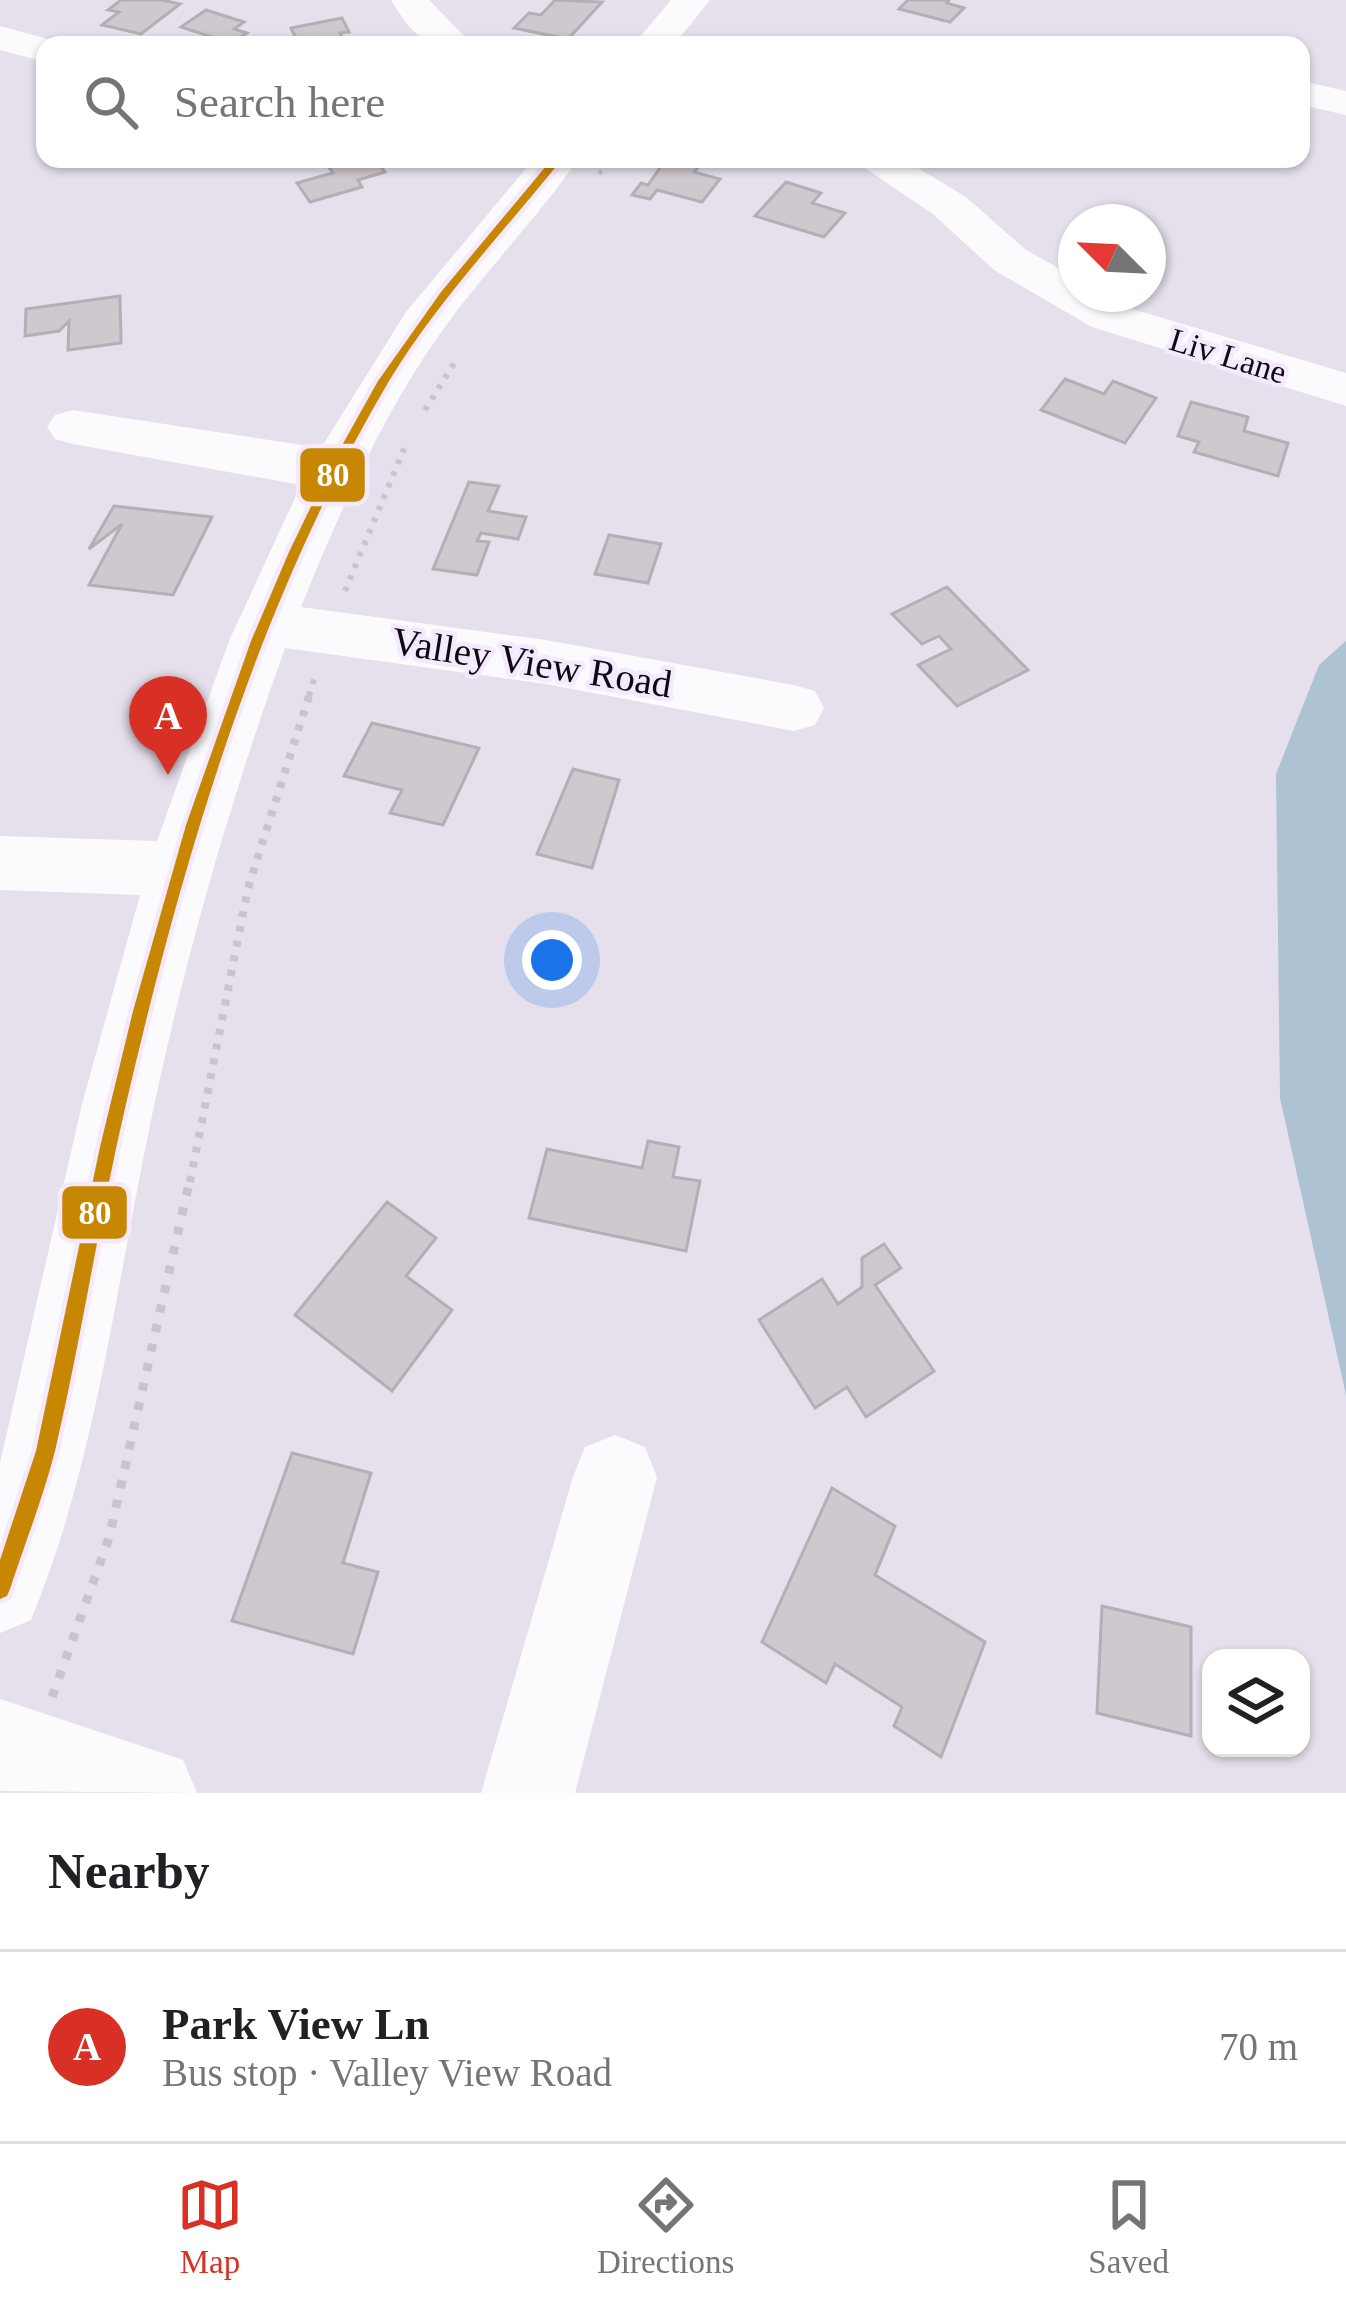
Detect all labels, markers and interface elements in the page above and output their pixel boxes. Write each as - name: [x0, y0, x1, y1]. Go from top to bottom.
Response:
- search box: [36, 36, 1310, 168]
- icon: search: [78, 69, 144, 135]
- text: Search here: [174, 77, 385, 127]
- north arrow: [1058, 204, 1166, 312]
- street label: Liv Lane: [1165, 321, 1291, 391]
- line badge: 80: [298, 446, 367, 504]
- text: 80: [317, 457, 350, 493]
- street label: Valley View Road: [389, 619, 676, 706]
- pin: A: [129, 676, 207, 775]
- your location: [522, 930, 582, 990]
- line badge: 80: [60, 1184, 129, 1241]
- text: 80: [79, 1195, 112, 1231]
- map controls: [1202, 1649, 1310, 1757]
- button: layers: [1202, 1649, 1310, 1757]
- text: Nearby: [48, 1843, 209, 1899]
- text: Park View Ln: [162, 1999, 430, 2049]
- text: A: [73, 2025, 101, 2068]
- text: 70 m: [1219, 2025, 1298, 2068]
- text: Bus stop · Valley View Road: [162, 2051, 612, 2094]
- tab: Map: [177, 2172, 243, 2281]
- tab: Directions: [597, 2172, 734, 2281]
- tab: Saved: [1088, 2172, 1169, 2281]

